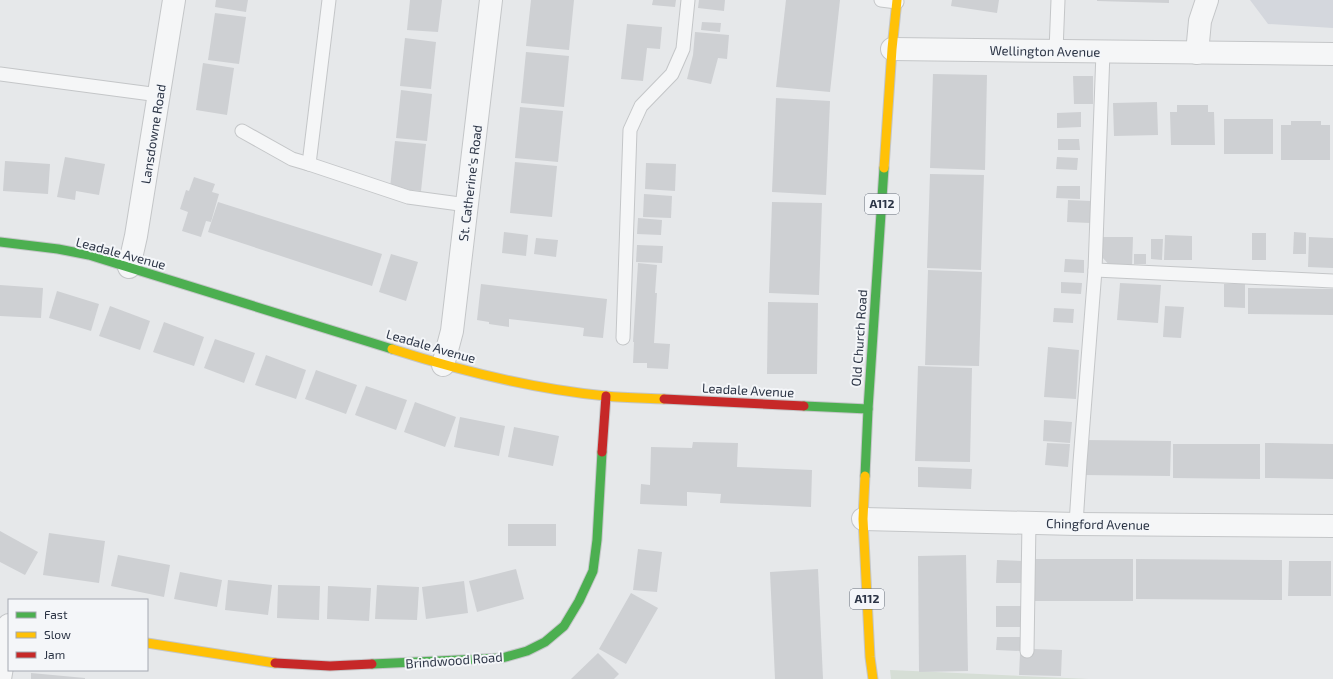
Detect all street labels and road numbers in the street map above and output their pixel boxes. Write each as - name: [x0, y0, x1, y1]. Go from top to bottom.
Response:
- street label: Wellington Avenue: [989, 42, 1101, 60]
- street label: Lansdowne Road: [137, 83, 169, 185]
- street label: St. Catherine's Road: [455, 124, 485, 242]
- road number: A112: [865, 194, 899, 214]
- street label: Leadale Avenue: [74, 233, 168, 273]
- street label: Old Church Road: [848, 289, 870, 387]
- street label: Leadale Avenue: [384, 326, 478, 366]
- street label: Leadale Avenue: [701, 380, 795, 400]
- street label: Chingford Avenue: [1046, 515, 1150, 533]
- road number: A112: [850, 589, 884, 609]
- street label: Brindwood Road: [405, 649, 503, 671]

